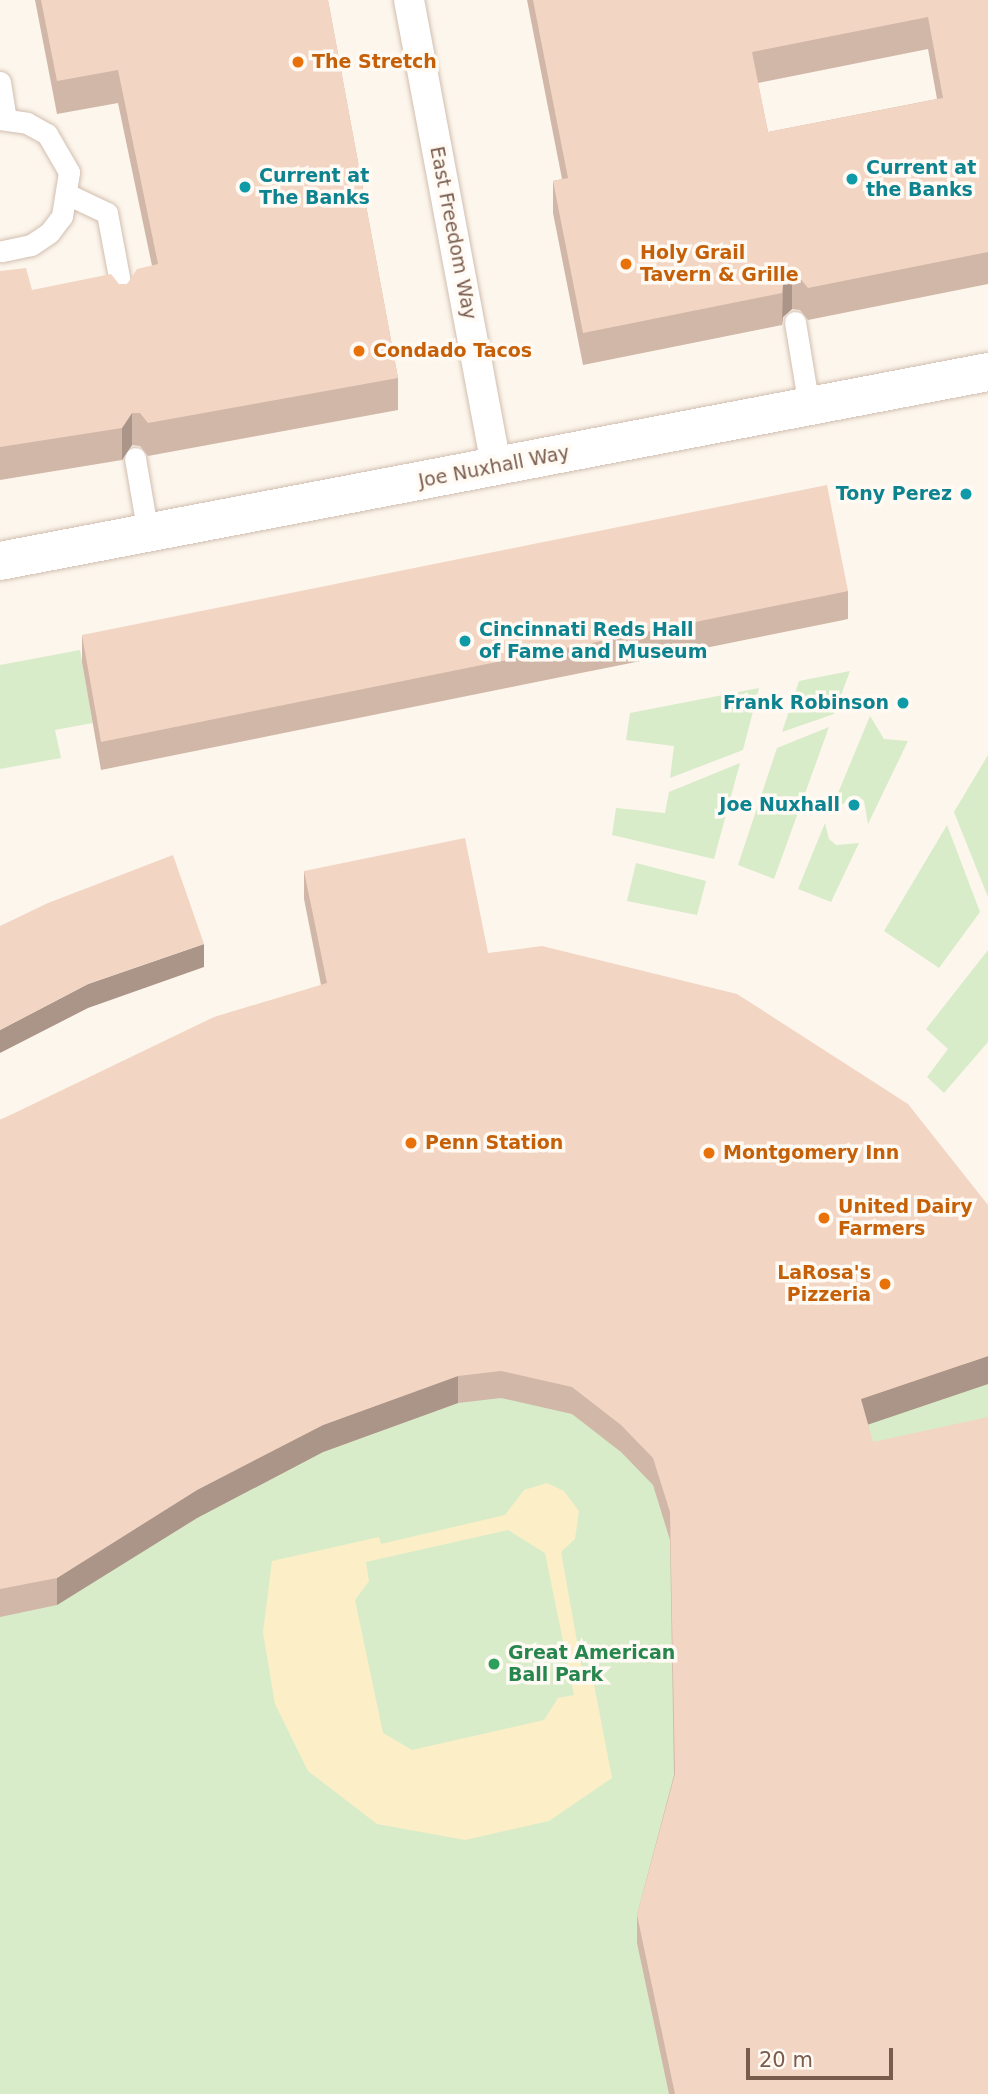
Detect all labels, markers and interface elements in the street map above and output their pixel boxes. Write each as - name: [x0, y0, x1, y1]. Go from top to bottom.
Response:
- place label: The Stretch: [312, 51, 437, 73]
- marker: The Stretch: [290, 54, 306, 70]
- street label: East Freedom Way: [425, 144, 481, 322]
- place label: Current at the Banks: [866, 157, 976, 201]
- place label: Current at The Banks: [259, 165, 370, 209]
- marker: Current at the Banks: [844, 171, 860, 187]
- marker: Current at The Banks: [237, 179, 253, 195]
- place label: Holy Grail Tavern & Grille: [640, 242, 799, 286]
- marker: Holy Grail Tavern & Grille: [618, 256, 634, 272]
- place label: Condado Tacos: [373, 340, 532, 362]
- marker: Condado Tacos: [351, 343, 367, 359]
- street label: Joe Nuxhall Way: [417, 441, 571, 493]
- place label: Tony Perez: [836, 483, 952, 505]
- marker: Tony Perez: [958, 486, 974, 502]
- place label: Cincinnati Reds Hall of Fame and Museum: [479, 619, 707, 663]
- marker: Cincinnati Reds Hall of Fame and Museum: [457, 633, 473, 649]
- place label: Frank Robinson: [723, 692, 889, 714]
- marker: Frank Robinson: [895, 695, 911, 711]
- place label: Joe Nuxhall: [719, 794, 840, 816]
- marker: Joe Nuxhall: [846, 797, 862, 813]
- place label: Penn Station: [425, 1132, 563, 1154]
- marker: Penn Station: [403, 1135, 419, 1151]
- place label: Montgomery Inn: [723, 1142, 899, 1164]
- marker: Montgomery Inn: [701, 1145, 717, 1161]
- place label: United Dairy Farmers: [838, 1196, 973, 1240]
- marker: United Dairy Farmers: [816, 1210, 832, 1226]
- place label: LaRosa's Pizzeria: [777, 1262, 871, 1306]
- marker: LaRosa's Pizzeria: [877, 1276, 893, 1292]
- place label: Great American Ball Park: [508, 1642, 675, 1686]
- marker: Great American Ball Park: [486, 1656, 502, 1672]
- scale bar: [750, 2035, 897, 2078]
- text: 20 m: [759, 2048, 813, 2072]

